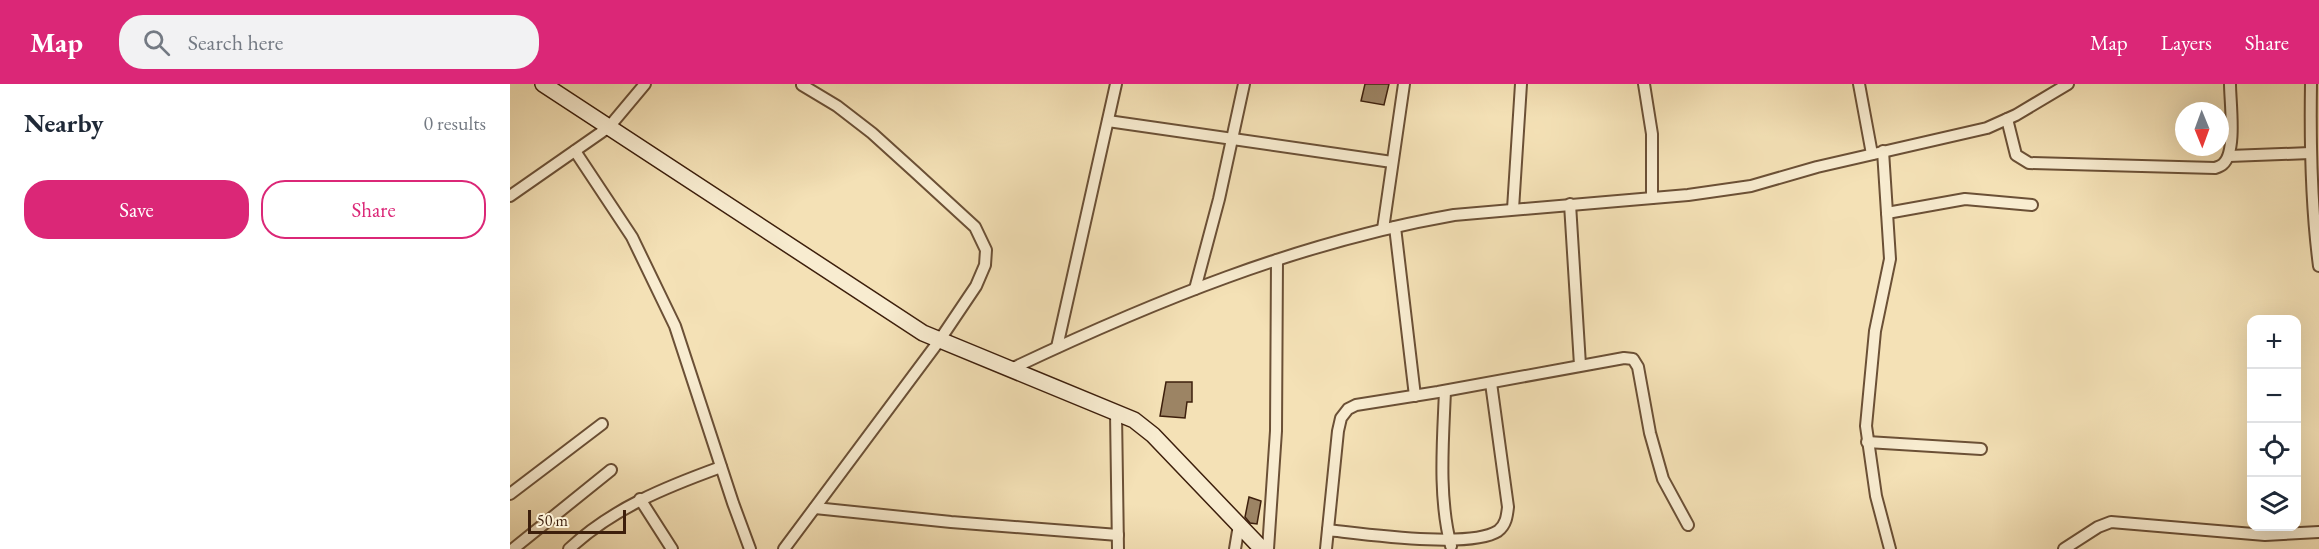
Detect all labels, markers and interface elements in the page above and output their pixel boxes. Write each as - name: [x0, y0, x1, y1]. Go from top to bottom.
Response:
- search box: [119, 15, 539, 69]
- text: Map: [30, 24, 83, 60]
- icon: search: [140, 26, 173, 59]
- text: Search here: [188, 28, 283, 57]
- text: Map: [2090, 29, 2128, 56]
- text: Layers: [2161, 29, 2212, 56]
- text: Share: [2245, 29, 2289, 56]
- north arrow: [2175, 102, 2229, 156]
- text: Nearby: [24, 106, 104, 140]
- text: 0 results: [423, 110, 486, 136]
- button: Save: [24, 180, 249, 239]
- button: Share: [261, 180, 486, 239]
- map controls: [2247, 315, 2301, 531]
- button: +: [2247, 315, 2301, 369]
- button: −: [2247, 369, 2301, 423]
- button: locate: [2247, 423, 2301, 477]
- button: layers: [2247, 477, 2301, 531]
- scale bar: [528, 507, 626, 534]
- text: 50 m: [537, 510, 568, 531]

